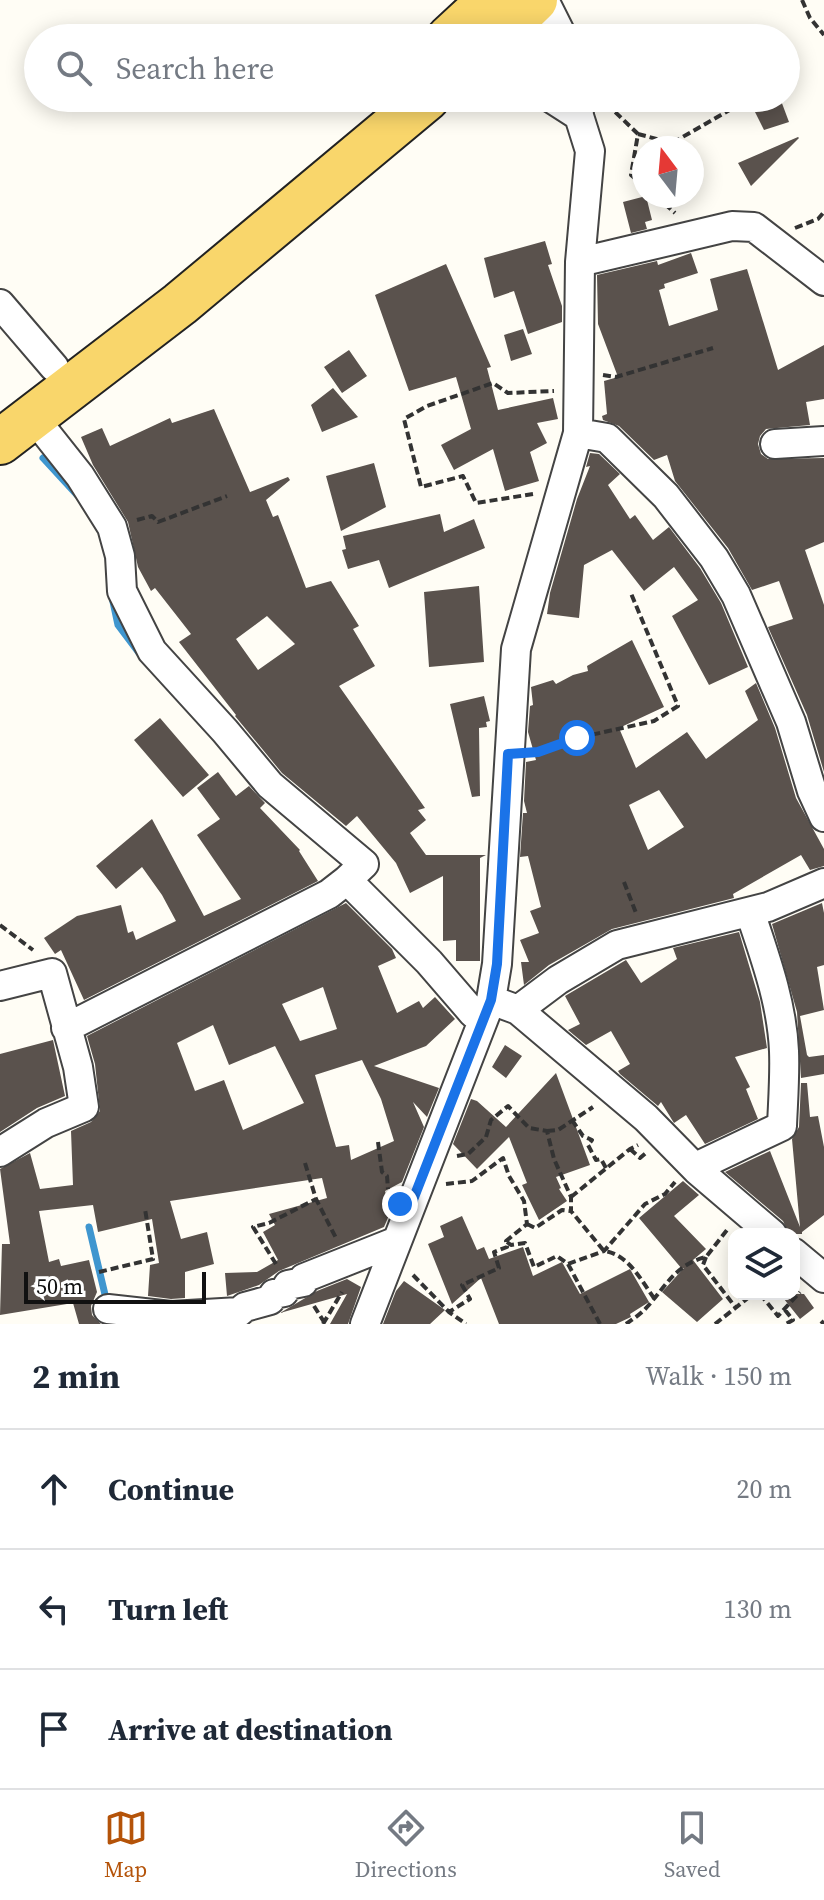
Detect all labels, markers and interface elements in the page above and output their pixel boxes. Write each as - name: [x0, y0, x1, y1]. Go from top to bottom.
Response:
- search box: [24, 24, 800, 112]
- icon: search: [52, 46, 96, 90]
- text: Search here: [116, 48, 274, 89]
- north arrow: [632, 136, 704, 208]
- route start: [559, 720, 595, 756]
- route end: [382, 1186, 418, 1222]
- map controls: [728, 1228, 800, 1300]
- button: layers: [728, 1228, 800, 1300]
- scale bar: [24, 1268, 206, 1304]
- text: 50 m: [36, 1271, 83, 1301]
- text: 2 min: [32, 1353, 120, 1399]
- text: Walk · 150 m: [645, 1358, 792, 1394]
- icon: ahead: [32, 1467, 76, 1511]
- text: Continue: [108, 1469, 234, 1510]
- text: 20 m: [737, 1471, 792, 1507]
- icon: left: [32, 1587, 76, 1631]
- text: Turn left: [108, 1589, 228, 1630]
- text: 130 m: [724, 1591, 792, 1627]
- icon: arrive: [32, 1707, 76, 1751]
- text: Arrive at destination: [108, 1709, 393, 1750]
- tab: Map: [104, 1806, 148, 1884]
- tab: Directions: [355, 1806, 457, 1884]
- tab: Saved: [664, 1806, 720, 1884]

